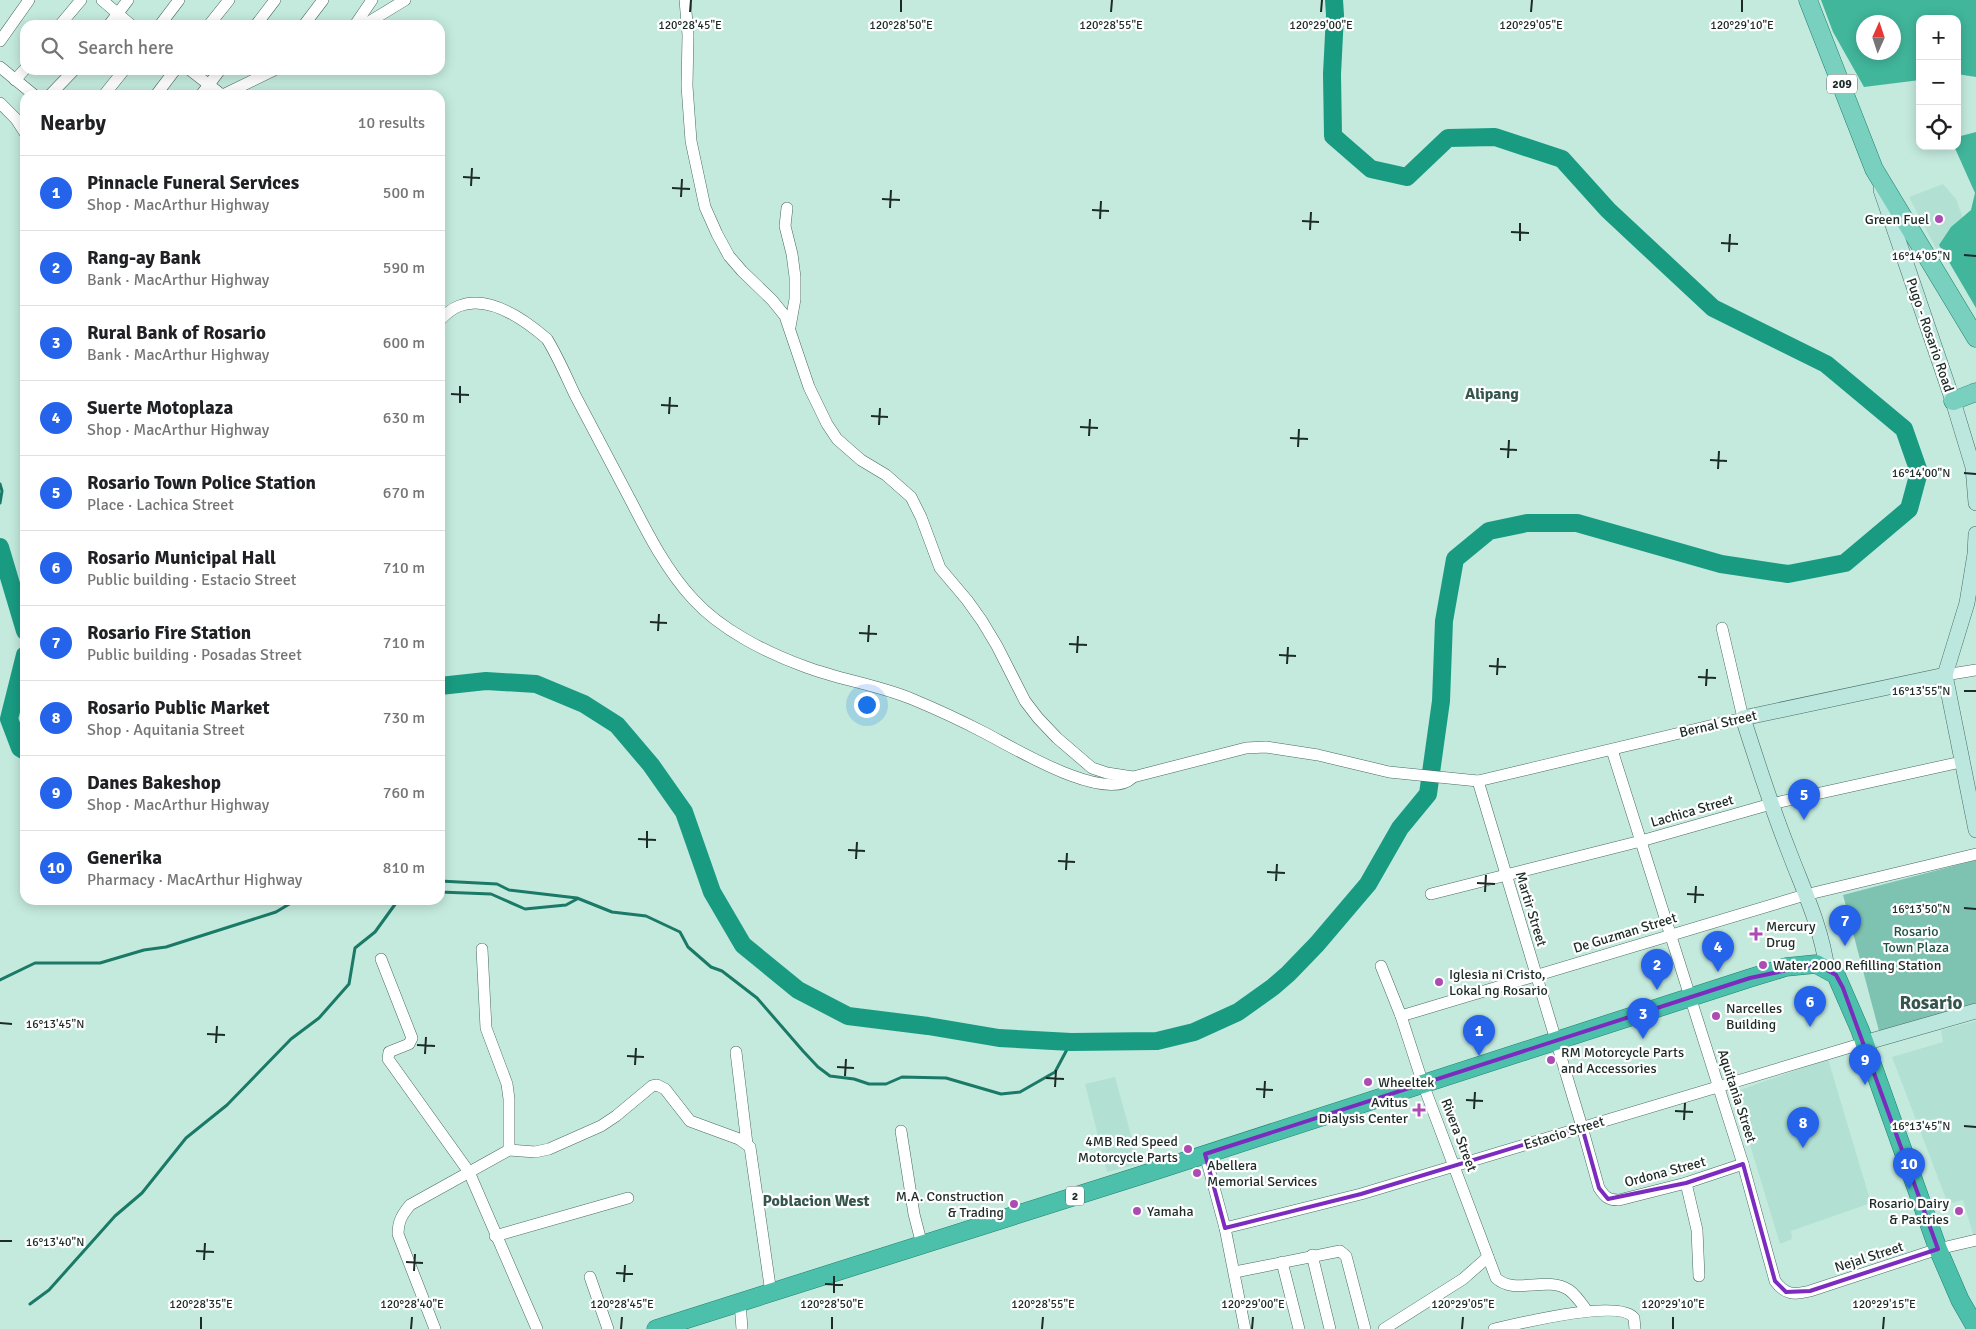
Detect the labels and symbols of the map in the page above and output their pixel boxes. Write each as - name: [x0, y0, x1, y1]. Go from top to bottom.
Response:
- north arrow: [1856, 15, 1901, 60]
- text: 120°28'45"E: [658, 18, 722, 33]
- text: 120°28'50"E: [869, 18, 933, 33]
- text: 120°28'55"E: [1079, 18, 1143, 33]
- text: 120°29'00"E: [1289, 18, 1353, 33]
- text: 120°29'05"E: [1499, 18, 1563, 33]
- text: 120°29'10"E: [1710, 18, 1774, 33]
- road number: 209: [1827, 74, 1857, 94]
- place label: Green Fuel: [1865, 211, 1929, 228]
- marker: Green Fuel: [1933, 213, 1945, 225]
- text: 16°14'05"N: [1892, 249, 1950, 264]
- street label: Pugo - Rosario Road: [1903, 276, 1957, 394]
- district label: Alipang: [1465, 384, 1519, 404]
- text: 16°14'00"N: [1892, 466, 1950, 481]
- text: 16°13'55"N: [1892, 684, 1950, 699]
- your location: [854, 692, 880, 718]
- street label: Bernal Street: [1678, 707, 1759, 741]
- pin: 5: [1788, 779, 1820, 820]
- street label: Lachica Street: [1649, 791, 1736, 831]
- street label: Martir Street: [1512, 870, 1550, 949]
- text: 16°13'50"N: [1892, 902, 1950, 917]
- pin: 7: [1829, 905, 1861, 946]
- street label: De Guzman Street: [1571, 909, 1679, 957]
- place label: Mercury Drug: [1766, 918, 1816, 951]
- park label: Rosario Town Plaza: [1883, 923, 1949, 956]
- marker: Mercury Drug: [1750, 928, 1762, 940]
- pin: 4: [1702, 931, 1734, 972]
- pin: 2: [1641, 949, 1673, 990]
- place label: Water 2000 Refilling Station: [1773, 957, 1941, 974]
- marker: Water 2000 Refilling Station: [1757, 959, 1769, 971]
- place label: Iglesia ni Cristo, Lokal ng Rosario: [1449, 966, 1548, 999]
- marker: Iglesia ni Cristo, Lokal ng Rosario: [1433, 976, 1445, 988]
- pin: 6: [1794, 986, 1826, 1027]
- district label: Rosario: [1900, 991, 1963, 1015]
- pin: 3: [1627, 998, 1659, 1039]
- place label: Narcelles Building: [1726, 1000, 1782, 1033]
- marker: Narcelles Building: [1710, 1010, 1722, 1022]
- pin: 1: [1463, 1015, 1495, 1056]
- text: 16°13'45"N: [26, 1017, 84, 1032]
- place label: RM Motorcycle Parts and Accessories: [1561, 1044, 1684, 1077]
- pin: 9: [1849, 1044, 1881, 1085]
- street label: Aquitania Street: [1714, 1047, 1760, 1145]
- marker: RM Motorcycle Parts and Accessories: [1545, 1054, 1557, 1066]
- place label: Wheeltek: [1378, 1074, 1434, 1091]
- marker: Wheeltek: [1362, 1076, 1374, 1088]
- place label: Avitus Dialysis Center: [1318, 1094, 1409, 1127]
- street label: Rivera Street: [1437, 1096, 1481, 1174]
- marker: Avitus Dialysis Center: [1412, 1103, 1426, 1117]
- pin: 8: [1787, 1107, 1819, 1148]
- street label: Estacio Street: [1522, 1113, 1606, 1153]
- text: 16°13'45"N: [1892, 1119, 1950, 1134]
- place label: 4MB Red Speed Motorcycle Parts: [1078, 1133, 1178, 1166]
- marker: 4MB Red Speed Motorcycle Parts: [1182, 1143, 1194, 1155]
- pin: 10: [1893, 1148, 1925, 1189]
- street label: Ordona Street: [1623, 1153, 1707, 1191]
- place label: Abellera Memorial Services: [1207, 1157, 1317, 1190]
- marker: Abellera Memorial Services: [1191, 1167, 1203, 1179]
- road number: 2: [1066, 1186, 1084, 1206]
- place label: M.A. Construction & Trading: [896, 1188, 1004, 1221]
- district label: Poblacion West: [762, 1191, 870, 1211]
- place label: Rosario Dairy & Pastries: [1869, 1195, 1949, 1228]
- marker: M.A. Construction & Trading: [1008, 1198, 1020, 1210]
- place label: Yamaha: [1147, 1203, 1193, 1220]
- marker: Yamaha: [1131, 1205, 1143, 1217]
- marker: Rosario Dairy & Pastries: [1953, 1205, 1965, 1217]
- text: 16°13'40"N: [26, 1235, 84, 1250]
- street label: Nejal Street: [1833, 1238, 1906, 1276]
- text: 120°28'35"E: [169, 1297, 233, 1312]
- text: 120°28'40"E: [380, 1297, 444, 1312]
- text: 120°28'45"E: [590, 1297, 654, 1312]
- text: 120°28'50"E: [800, 1297, 864, 1312]
- text: 120°28'55"E: [1011, 1297, 1075, 1312]
- text: 120°29'00"E: [1221, 1297, 1285, 1312]
- text: 120°29'05"E: [1431, 1297, 1495, 1312]
- text: 120°29'10"E: [1641, 1297, 1705, 1312]
- text: 120°29'15"E: [1852, 1297, 1916, 1312]

